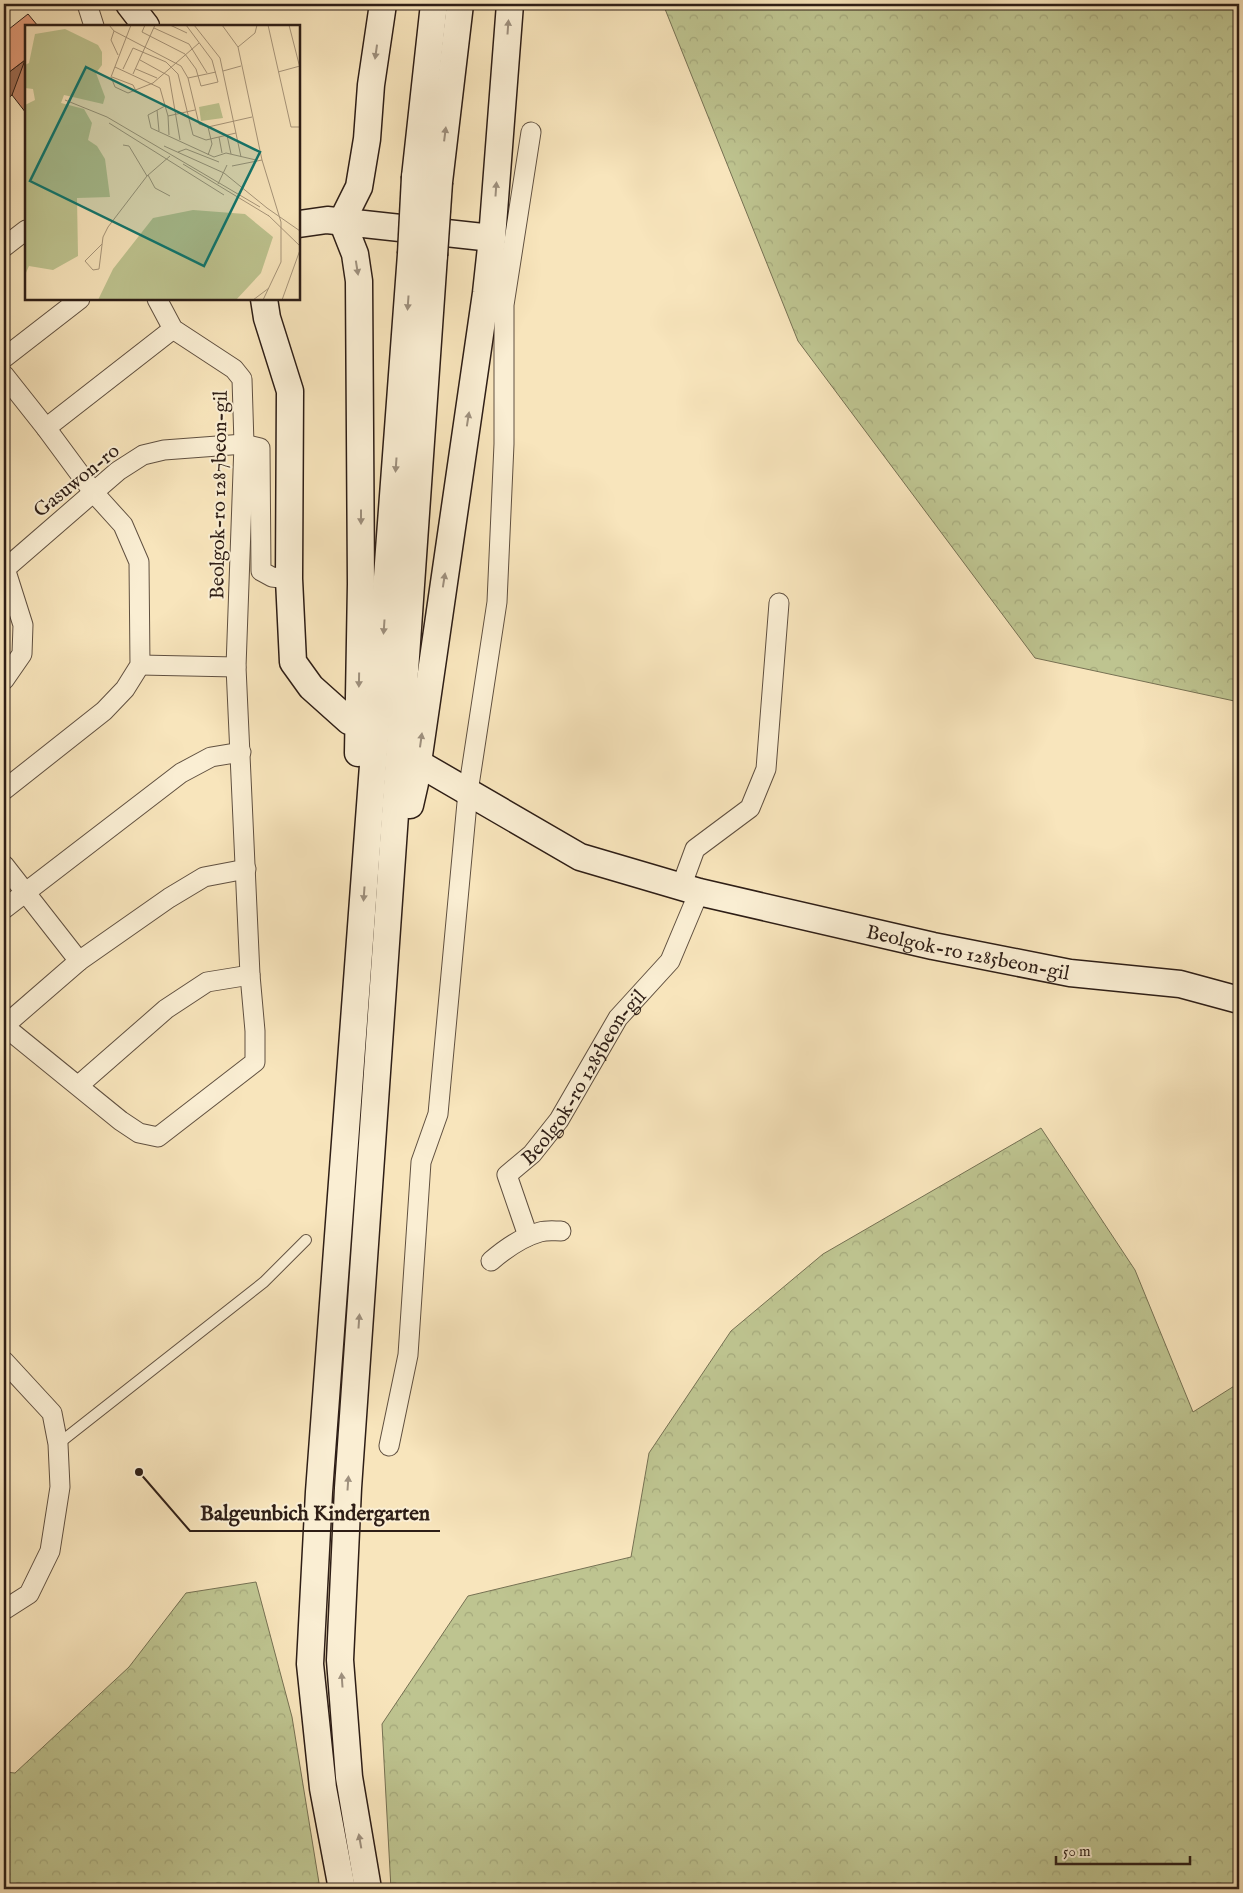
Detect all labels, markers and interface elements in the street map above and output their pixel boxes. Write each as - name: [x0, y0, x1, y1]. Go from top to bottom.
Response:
- one-way arrow: [505, 19, 513, 35]
- inset map: [25, 25, 300, 300]
- one-way arrow: [371, 44, 379, 60]
- one-way arrow: [441, 126, 449, 142]
- one-way arrow: [492, 181, 500, 197]
- one-way arrow: [353, 260, 361, 276]
- one-way arrow: [403, 295, 411, 311]
- street label: Beolgok-ro 1287beon-gil: [205, 390, 234, 600]
- one-way arrow: [465, 411, 473, 427]
- street label: Gasuwon-ro: [29, 439, 125, 524]
- one-way arrow: [391, 457, 399, 473]
- one-way arrow: [357, 510, 365, 526]
- one-way arrow: [440, 571, 448, 587]
- one-way arrow: [379, 619, 387, 635]
- one-way arrow: [355, 672, 363, 688]
- one-way arrow: [417, 732, 425, 748]
- one-way arrow: [359, 886, 367, 902]
- street label: Beolgok-ro 1285beon-gil: [864, 920, 1072, 987]
- street label: Beolgok-ro 1285beon-gil: [517, 984, 652, 1172]
- one-way arrow: [356, 1312, 364, 1328]
- one-way arrow: [345, 1474, 353, 1490]
- callout: Balgeunbich Kindergarten: [190, 1495, 440, 1531]
- text: Balgeunbich Kindergarten: [200, 1501, 430, 1528]
- one-way arrow: [337, 1672, 345, 1688]
- one-way arrow: [356, 1833, 364, 1849]
- scale bar: [1056, 1833, 1189, 1865]
- text: 50 m: [1063, 1842, 1091, 1861]

